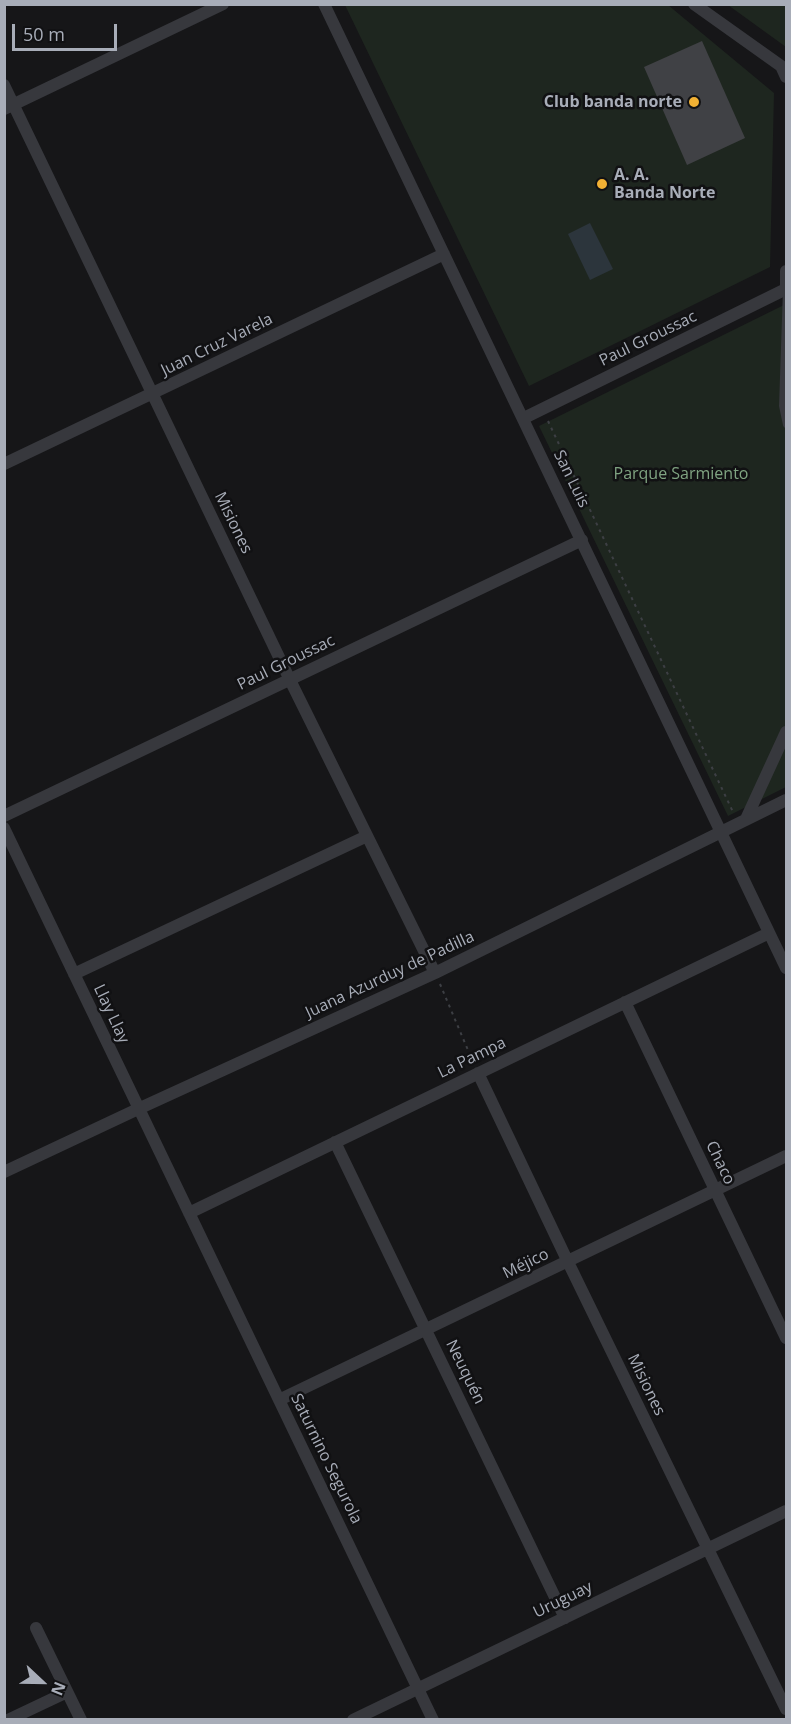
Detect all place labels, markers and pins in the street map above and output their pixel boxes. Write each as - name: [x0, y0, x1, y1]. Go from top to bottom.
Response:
- place label: Club banda norte: [544, 92, 682, 112]
- marker: Club banda norte: [687, 95, 701, 109]
- place label: A. A. Banda Norte: [614, 165, 715, 203]
- marker: A. A. Banda Norte: [595, 177, 609, 191]

